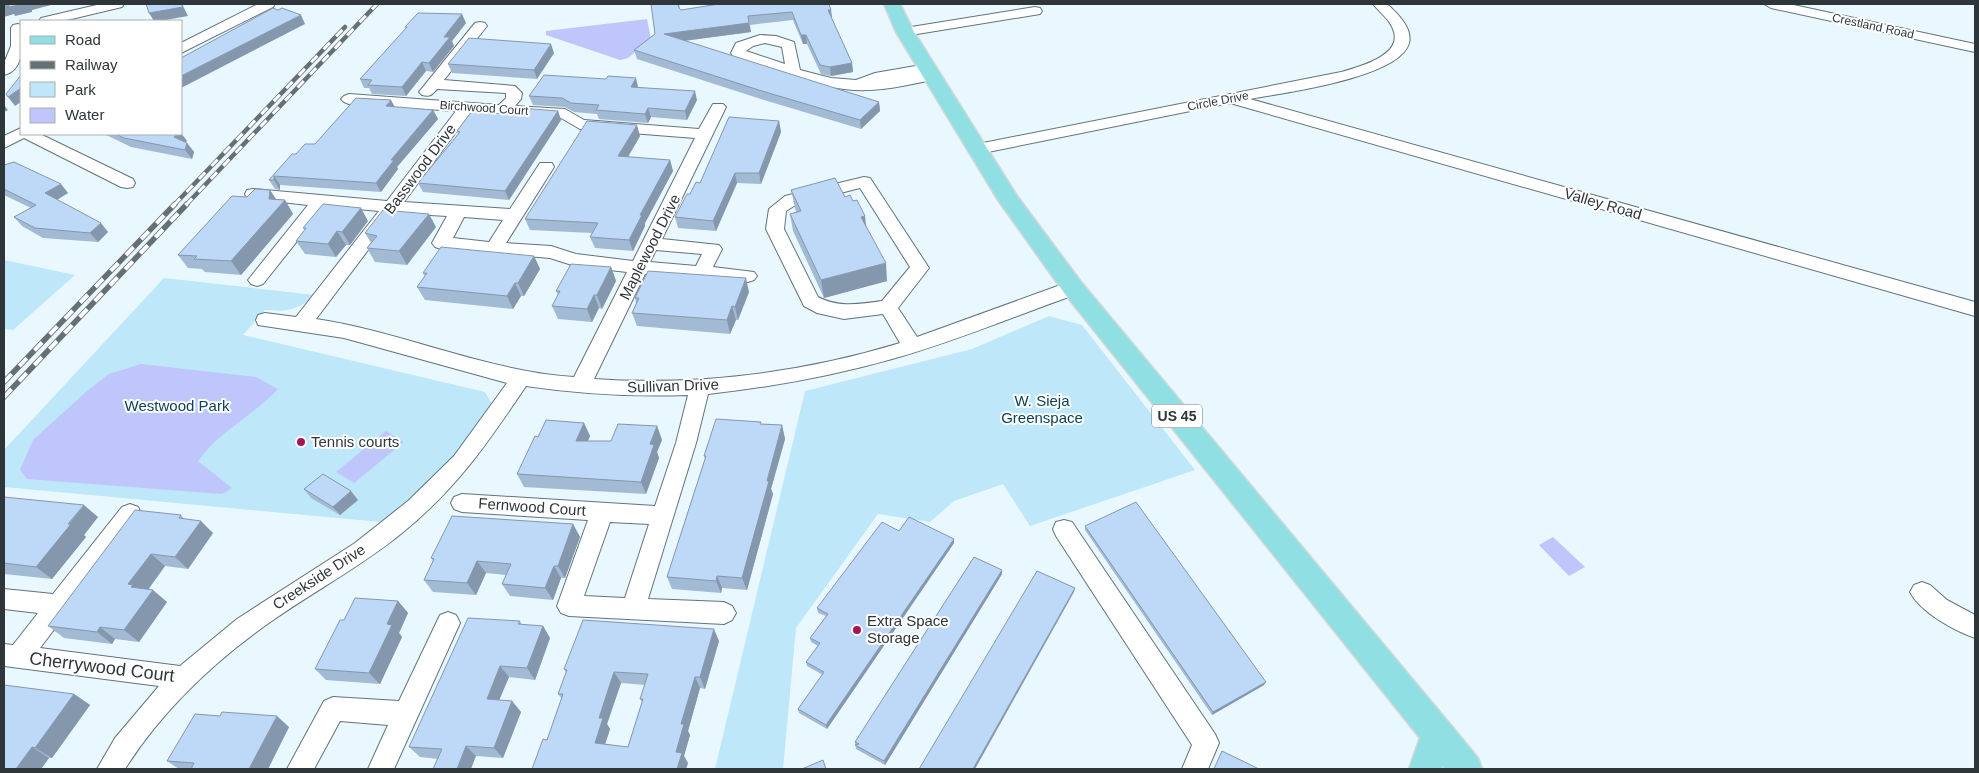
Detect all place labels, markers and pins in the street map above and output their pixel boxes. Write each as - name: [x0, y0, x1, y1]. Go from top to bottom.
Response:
- place label: Tennis courts: [311, 433, 399, 450]
- marker: Tennis courts: [295, 436, 307, 448]
- place label: Extra Space Storage: [867, 612, 949, 646]
- marker: Extra Space Storage: [851, 624, 863, 636]

